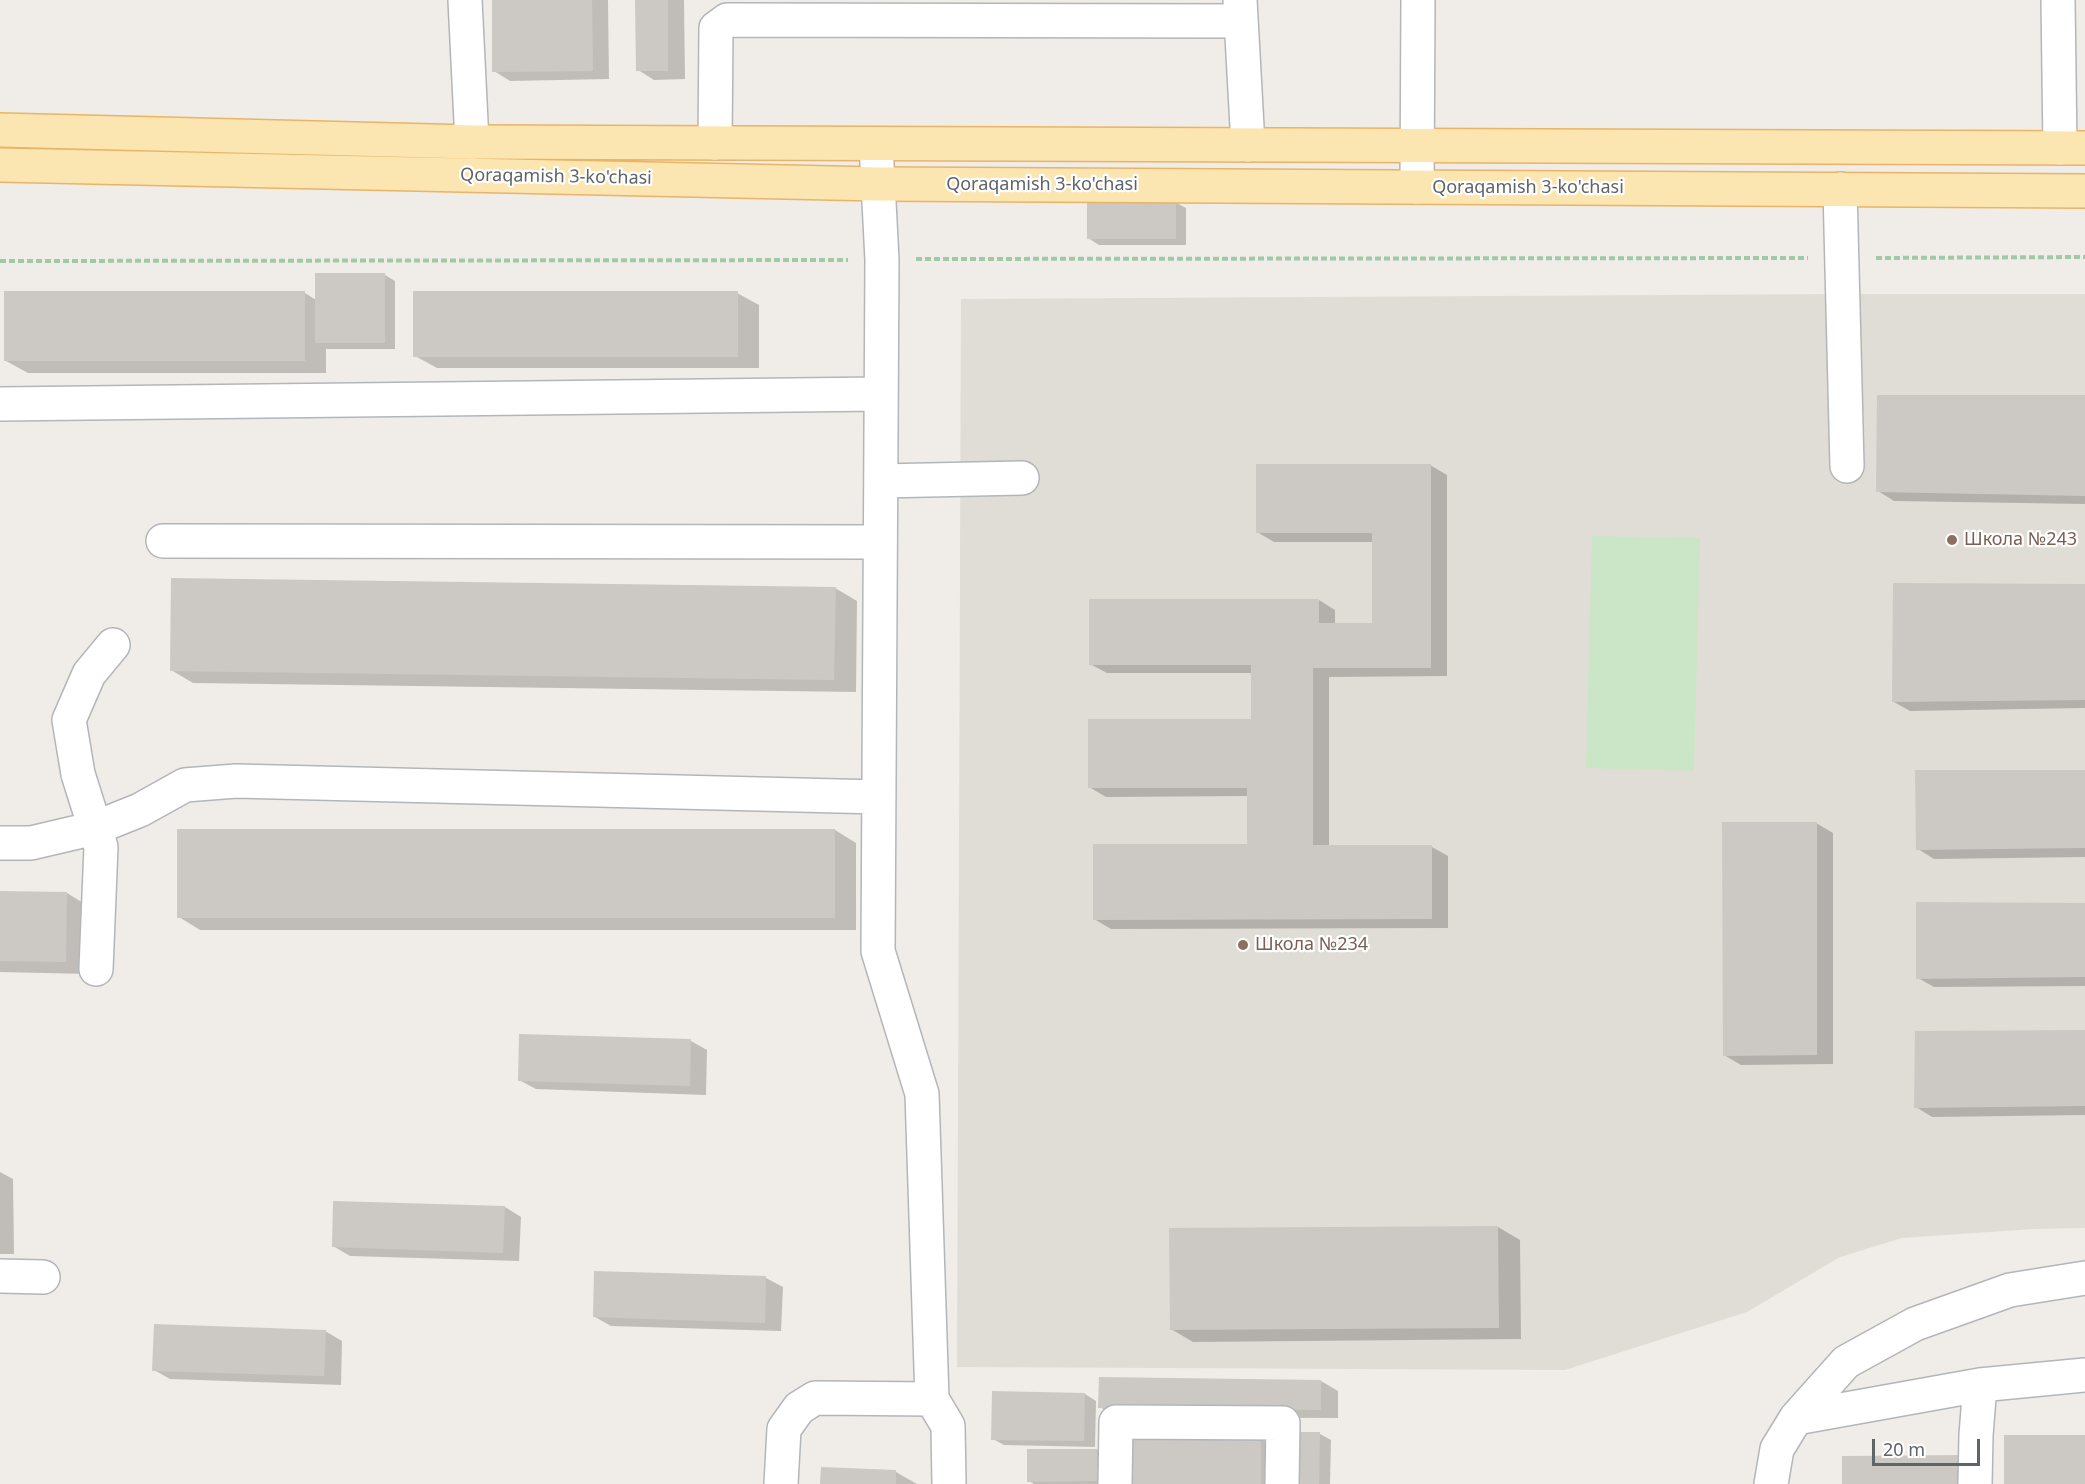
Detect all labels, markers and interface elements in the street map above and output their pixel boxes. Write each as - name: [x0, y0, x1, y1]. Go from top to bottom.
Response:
- street label: Qoraqamish 3-ko'chasi: [460, 165, 652, 189]
- street label: Qoraqamish 3-ko'chasi: [946, 174, 1138, 196]
- street label: Qoraqamish 3-ko'chasi: [1432, 177, 1624, 199]
- place label: Школа №243: [1964, 529, 2077, 551]
- marker: Школа №243: [1945, 533, 1959, 547]
- place label: Школа №234: [1255, 934, 1368, 956]
- marker: Школа №234: [1236, 938, 1250, 952]
- scale bar: [1875, 1427, 1983, 1465]
- text: 20 m: [1883, 1437, 1925, 1461]

